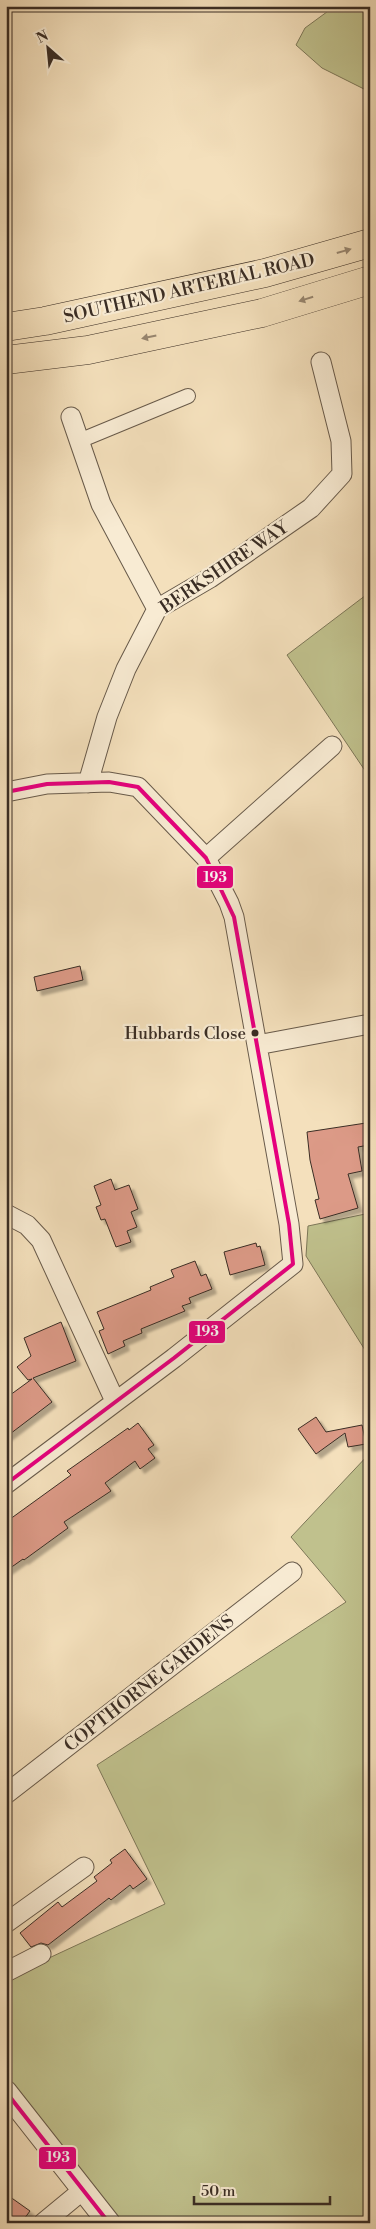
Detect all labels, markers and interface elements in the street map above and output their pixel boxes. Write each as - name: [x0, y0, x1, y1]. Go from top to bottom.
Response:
- north arrow: [22, 22, 72, 72]
- text: N: [34, 27, 52, 48]
- one-way arrow: [336, 246, 351, 254]
- street label: SOUTHEND ARTERIAL ROAD: [61, 248, 317, 329]
- one-way arrow: [299, 296, 314, 304]
- one-way arrow: [141, 333, 156, 341]
- street label: BERKSHIRE WAY: [155, 515, 294, 619]
- line badge: 193: [196, 865, 234, 889]
- text: 193: [203, 869, 227, 887]
- place label: Hubbards Close: [125, 1023, 246, 1045]
- marker: Hubbards Close: [250, 1028, 260, 1038]
- line badge: 193: [188, 1320, 226, 1344]
- text: 193: [195, 1323, 219, 1341]
- street label: COPTHORNE GARDENS: [60, 1610, 239, 1757]
- line badge: 193: [38, 2146, 77, 2170]
- text: 193: [46, 2149, 70, 2167]
- scale bar: [194, 2174, 330, 2206]
- text: 50 m: [201, 2182, 235, 2201]

